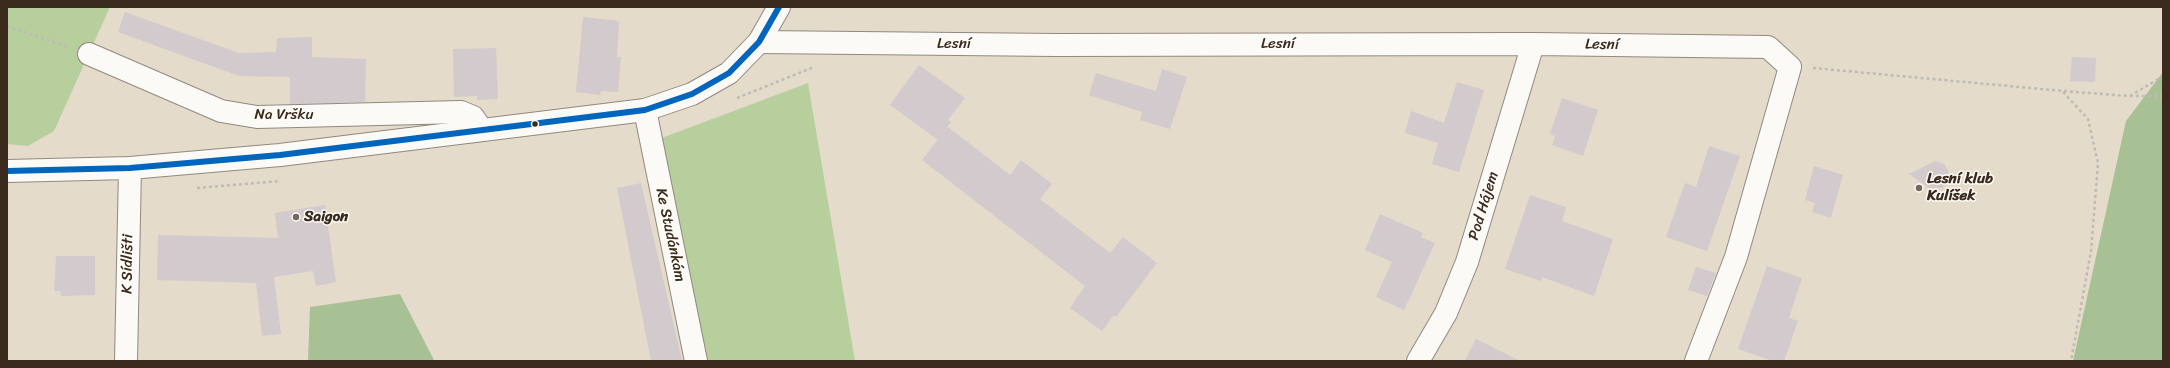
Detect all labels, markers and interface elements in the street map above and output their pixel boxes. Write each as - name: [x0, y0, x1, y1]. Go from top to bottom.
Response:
- street label: Lesní: [937, 35, 971, 53]
- street label: Lesní: [1261, 35, 1295, 53]
- street label: Lesní: [1585, 36, 1619, 54]
- street label: Na Vršku: [255, 106, 313, 124]
- unlabelled marker: [530, 119, 540, 129]
- street label: Pod Hájem: [1465, 170, 1503, 242]
- place label: Lesní klub Kulíšek: [1927, 170, 1993, 205]
- marker: Lesní klub Kulíšek: [1914, 183, 1924, 193]
- street label: Ke Studánkám: [651, 187, 689, 283]
- place label: Saigon: [304, 208, 348, 226]
- marker: Saigon: [291, 212, 301, 222]
- street label: K Sídlišti: [118, 234, 138, 294]

